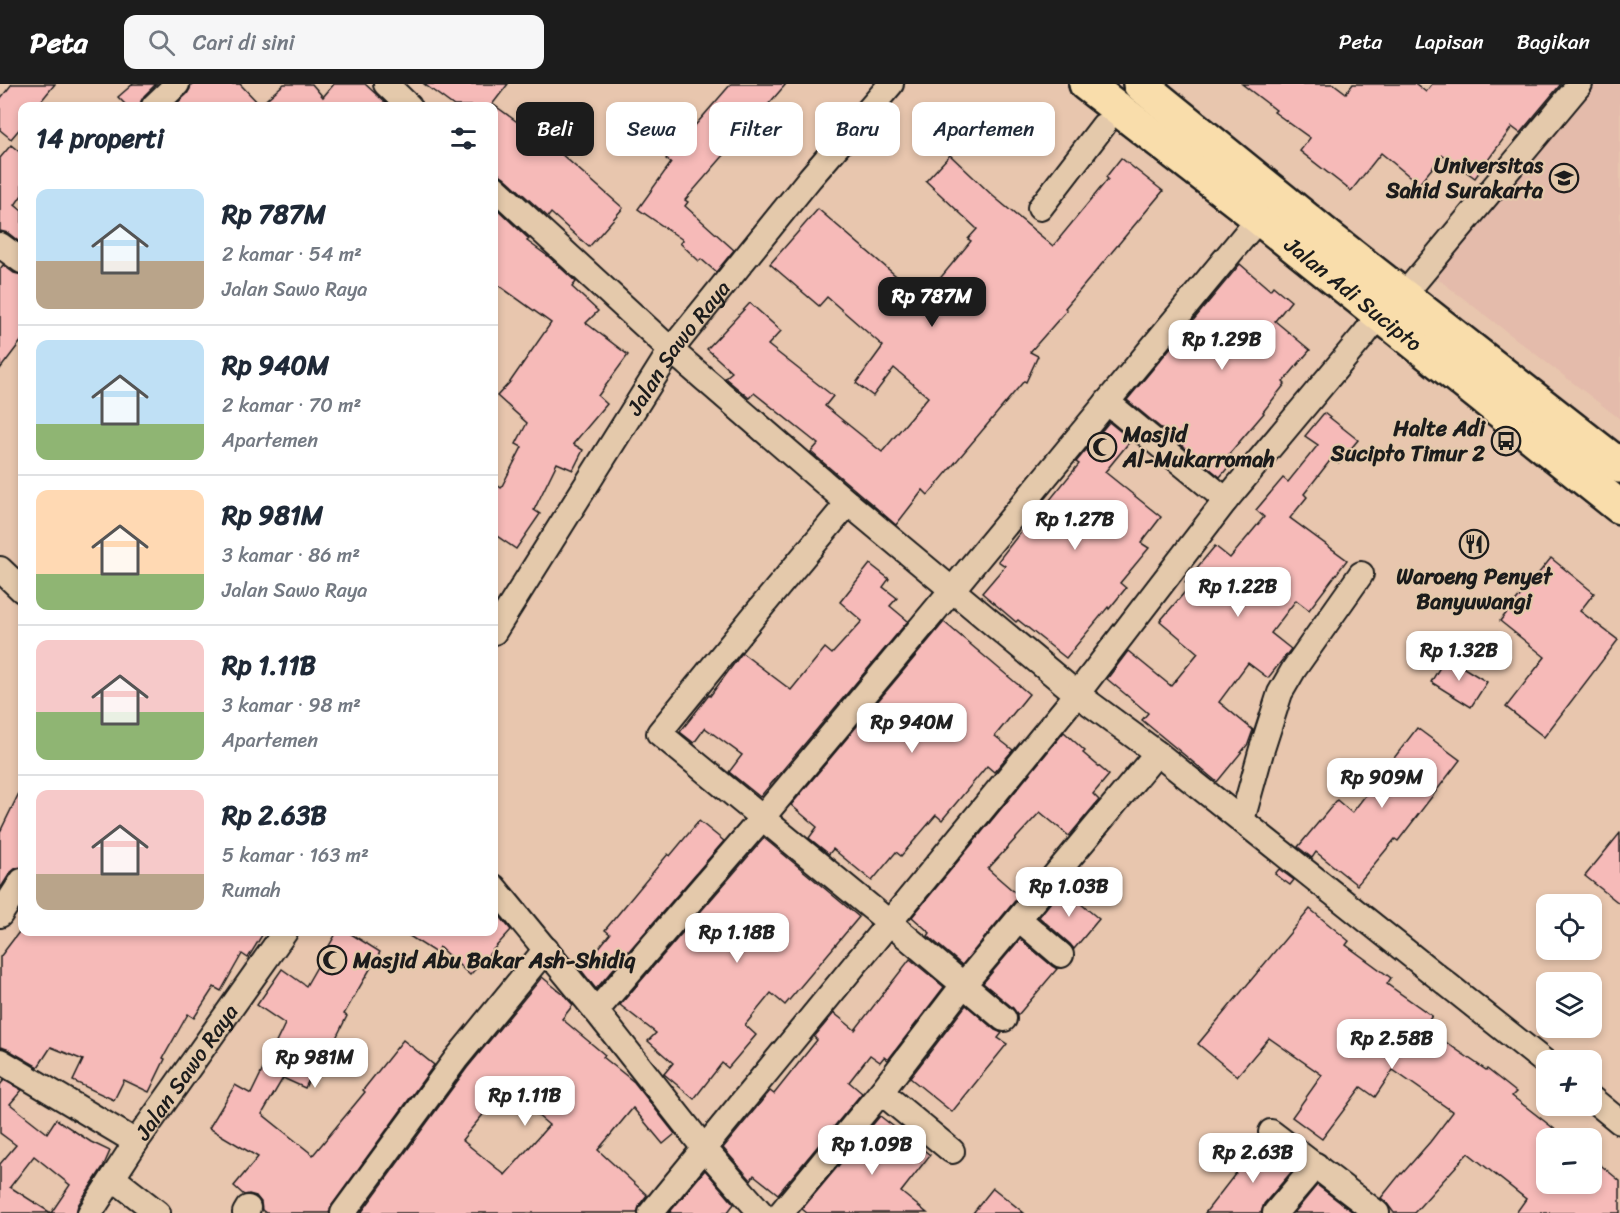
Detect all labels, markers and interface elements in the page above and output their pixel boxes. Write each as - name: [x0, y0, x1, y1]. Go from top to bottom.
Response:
- search box: [124, 15, 544, 69]
- text: Peta: [30, 18, 88, 67]
- text: Cari di sini: [193, 23, 295, 62]
- text: Peta: [1339, 23, 1382, 61]
- text: Lapisan: [1415, 23, 1484, 61]
- text: Bagikan: [1517, 23, 1590, 61]
- icon: search: [145, 26, 178, 59]
- chip: Beli: [516, 102, 594, 156]
- chip: Sewa: [606, 102, 697, 156]
- chip: Filter: [709, 102, 803, 156]
- chip: Baru: [815, 102, 900, 156]
- chip: Apartemen: [912, 102, 1055, 156]
- text: 14 properti: [36, 115, 164, 161]
- icon: filters: [447, 122, 480, 155]
- place label: Universitas Sahid Surakarta: [1385, 146, 1544, 210]
- school or university icon: Universitas Sahid Surakarta: [1548, 162, 1580, 194]
- text: Rp 787M: [222, 191, 326, 237]
- icon: home: [84, 213, 156, 285]
- street label: Jalan Adi Sucipto: [1275, 225, 1432, 362]
- text: 2 kamar · 54 m²: [222, 237, 362, 272]
- street label: Jalan Sawo Raya: [615, 271, 740, 424]
- text: Jalan Sawo Raya: [222, 272, 367, 307]
- pin: Rp 787M: [877, 277, 987, 328]
- text: Rp 787M: [892, 279, 972, 314]
- pin: Rp 1.29B: [1160, 320, 1284, 371]
- text: Rp 1.29B: [1183, 322, 1261, 357]
- text: Rp 940M: [222, 342, 329, 388]
- icon: home: [84, 364, 156, 436]
- text: 2 kamar · 70 m²: [222, 388, 361, 423]
- place label: Halte Adi Sucipto Timur 2: [1330, 409, 1486, 473]
- place label: Masjid Al-Mukarromah: [1122, 415, 1275, 479]
- text: Apartemen: [222, 423, 318, 458]
- bus stop icon: Halte Adi Sucipto Timur 2: [1490, 425, 1522, 457]
- mosque icon: Masjid Al-Mukarromah: [1086, 431, 1118, 463]
- text: Rp 981M: [222, 492, 323, 538]
- pin: Rp 1.27B: [1013, 500, 1137, 551]
- text: Rp 1.27B: [1036, 502, 1114, 537]
- icon: home: [84, 514, 156, 586]
- restaurant icon: Waroeng Penyet Banyuwangi: [1458, 528, 1490, 560]
- text: 3 kamar · 86 m²: [222, 538, 360, 573]
- place label: Waroeng Penyet Banyuwangi: [1396, 557, 1553, 621]
- pin: Rp 1.22B: [1176, 567, 1300, 618]
- text: Rp 1.22B: [1199, 569, 1277, 604]
- text: Jalan Sawo Raya: [222, 573, 367, 608]
- pin: Rp 1.32B: [1397, 631, 1521, 682]
- text: Rp 1.32B: [1420, 633, 1498, 668]
- text: Rp 1.11B: [222, 642, 316, 688]
- icon: home: [84, 664, 156, 736]
- text: 3 kamar · 98 m²: [222, 688, 361, 723]
- pin: Rp 940M: [857, 703, 967, 754]
- text: Rp 940M: [871, 705, 953, 740]
- text: Apartemen: [222, 723, 318, 758]
- pin: Rp 909M: [1327, 758, 1437, 809]
- text: Rp 909M: [1341, 760, 1423, 795]
- text: Rp 2.63B: [222, 792, 327, 838]
- icon: home: [84, 814, 156, 886]
- text: 5 kamar · 163 m²: [222, 838, 369, 873]
- pin: Rp 1.03B: [1007, 867, 1131, 918]
- text: Rp 1.03B: [1030, 869, 1108, 904]
- text: Rumah: [222, 873, 281, 908]
- map controls: [1536, 894, 1602, 1194]
- button: locate: [1536, 894, 1602, 960]
- pin: Rp 1.18B: [675, 913, 799, 964]
- text: Rp 1.18B: [699, 915, 775, 950]
- place label: Masjid Abu Bakar Ash-Shidiq: [352, 941, 636, 980]
- mosque icon: Masjid Abu Bakar Ash-Shidiq: [316, 944, 348, 976]
- button: layers: [1536, 972, 1602, 1038]
- street label: Jalan Sawo Raya: [123, 995, 248, 1149]
- pin: Rp 2.58B: [1330, 1019, 1454, 1070]
- text: Rp 2.58B: [1351, 1021, 1433, 1056]
- pin: Rp 981M: [260, 1038, 370, 1089]
- text: Rp 981M: [276, 1040, 354, 1075]
- button: +: [1536, 1050, 1602, 1116]
- pin: Rp 1.11B: [463, 1076, 587, 1127]
- text: Rp 1.11B: [489, 1078, 561, 1113]
- pin: Rp 1.09B: [810, 1125, 934, 1176]
- text: Rp 1.09B: [832, 1127, 912, 1162]
- button: −: [1536, 1128, 1602, 1194]
- pin: Rp 2.63B: [1191, 1133, 1315, 1184]
- text: Rp 2.63B: [1213, 1135, 1293, 1170]

